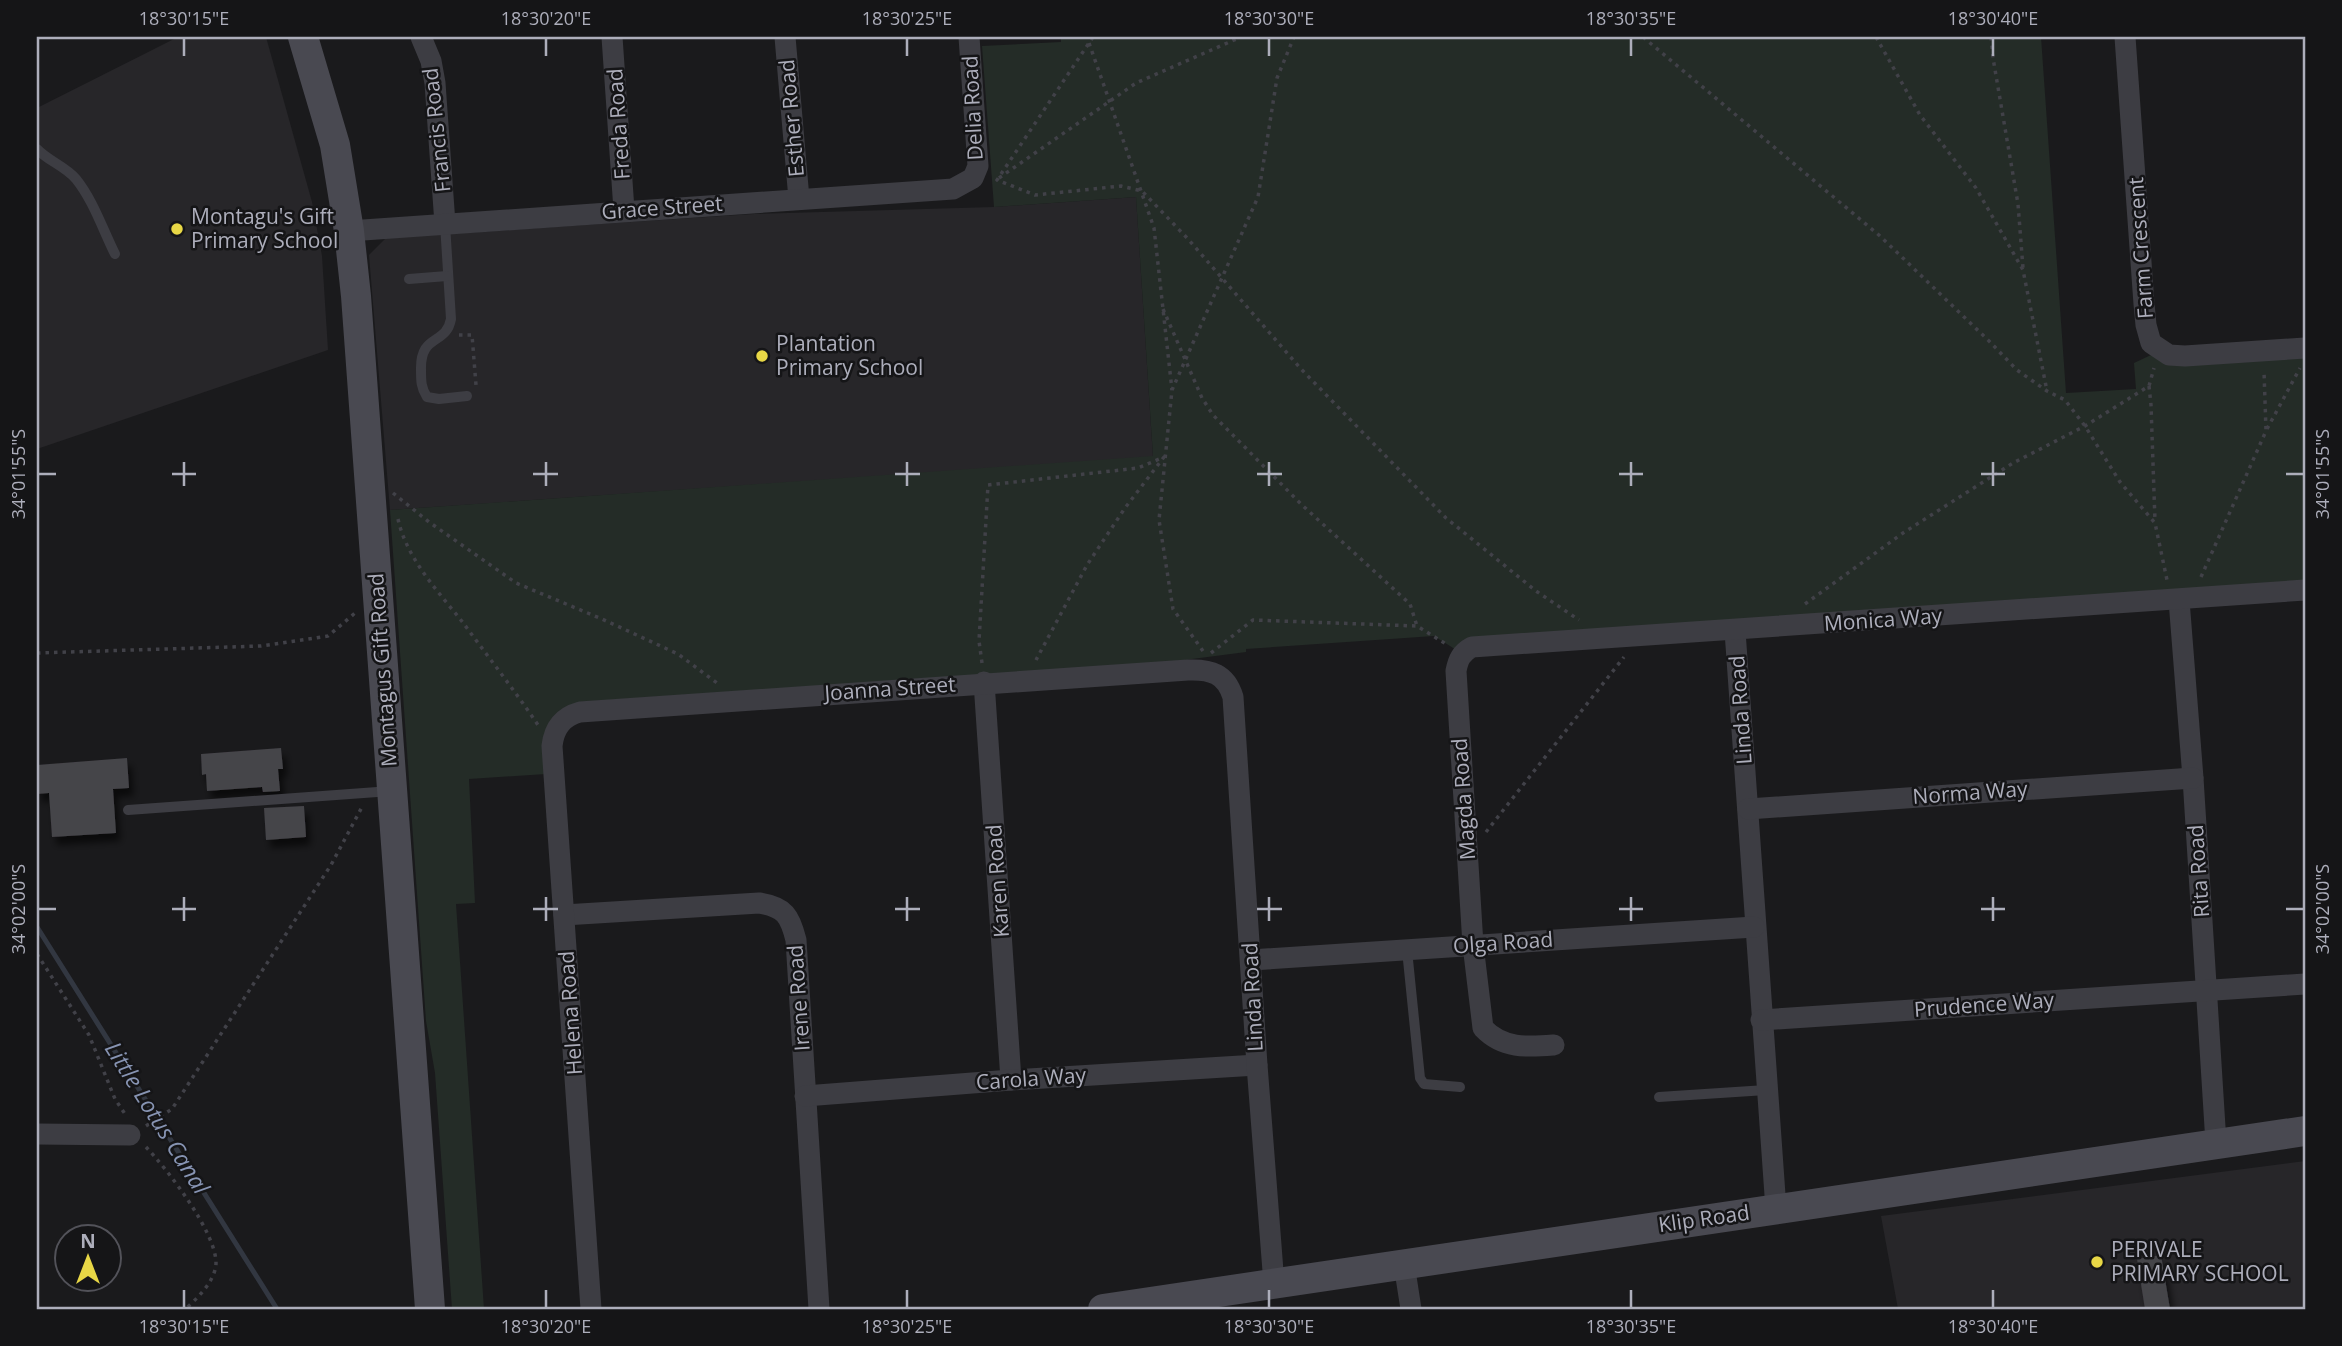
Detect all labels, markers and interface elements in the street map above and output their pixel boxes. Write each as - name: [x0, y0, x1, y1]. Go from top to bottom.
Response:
- text: 18°30'15"E: [139, 6, 229, 30]
- text: 18°30'20"E: [501, 6, 591, 30]
- text: 18°30'25"E: [862, 6, 952, 30]
- text: 18°30'30"E: [1224, 6, 1314, 30]
- text: 18°30'35"E: [1586, 6, 1676, 30]
- text: 18°30'40"E: [1948, 6, 2038, 30]
- street label: Delia Road: [955, 55, 989, 161]
- street label: Esther Road: [772, 58, 810, 178]
- street label: Francis Road: [416, 67, 456, 194]
- street label: Freda Road: [600, 68, 636, 181]
- street label: Farm Crescent: [2121, 176, 2159, 320]
- street label: Grace Street: [600, 189, 724, 225]
- place label: Montagu's Gift Primary School: [191, 202, 338, 254]
- marker: Montagu's Gift Primary School: [169, 221, 185, 237]
- place label: Plantation Primary School: [776, 329, 923, 381]
- marker: Plantation Primary School: [754, 348, 770, 364]
- text: 34°01'55"S: [6, 429, 30, 519]
- text: 34°01'55"S: [2310, 429, 2334, 519]
- street label: Montagus Gift Road: [361, 572, 403, 768]
- street label: Monica Way: [1823, 601, 1943, 637]
- street label: Linda Road: [1722, 655, 1758, 766]
- street label: Joanna Street: [821, 669, 956, 707]
- street label: Magda Road: [1445, 737, 1481, 861]
- street label: Norma Way: [1912, 774, 2029, 810]
- street label: Karen Road: [979, 824, 1015, 939]
- street label: Rita Road: [2181, 824, 2215, 918]
- text: 34°02'00"S: [6, 864, 30, 954]
- text: 34°02'00"S: [2310, 864, 2334, 954]
- street label: Olga Road: [1452, 925, 1554, 959]
- street label: Linda Road: [1235, 942, 1269, 1052]
- street label: Irene Road: [780, 944, 816, 1052]
- street label: Helena Road: [552, 950, 588, 1076]
- street label: Prudence Way: [1913, 985, 2055, 1023]
- water label: Little Lotus Canal: [98, 1035, 218, 1201]
- street label: Carola Way: [975, 1060, 1087, 1096]
- street label: Klip Road: [1656, 1198, 1751, 1238]
- north arrow: [52, 1224, 122, 1294]
- text: N: [80, 1228, 96, 1254]
- place label: PERIVALE PRIMARY SCHOOL: [2111, 1235, 2289, 1287]
- marker: PERIVALE PRIMARY SCHOOL: [2089, 1254, 2105, 1270]
- text: 18°30'15"E: [139, 1314, 229, 1338]
- text: 18°30'20"E: [501, 1314, 591, 1338]
- text: 18°30'25"E: [862, 1314, 952, 1338]
- text: 18°30'30"E: [1224, 1314, 1314, 1338]
- text: 18°30'35"E: [1586, 1314, 1676, 1338]
- text: 18°30'40"E: [1948, 1314, 2038, 1338]

